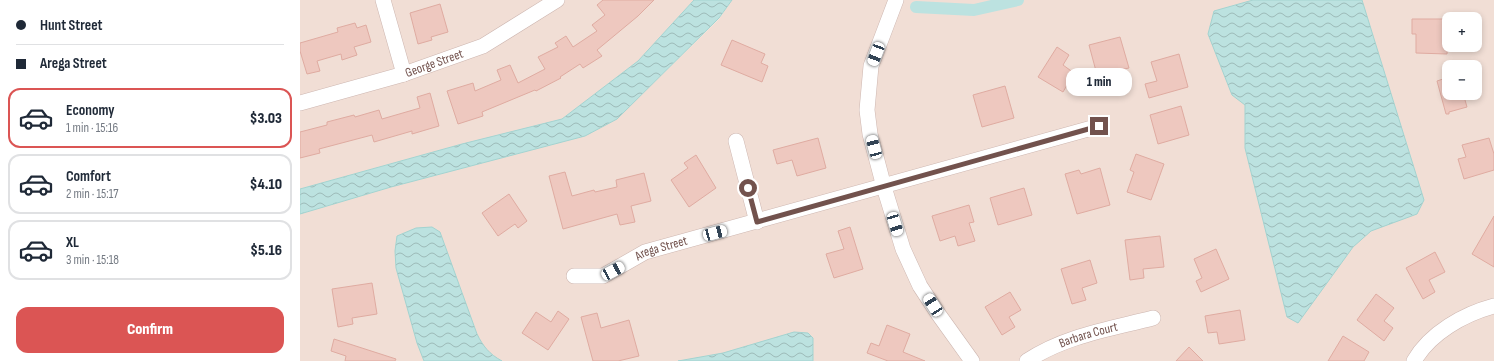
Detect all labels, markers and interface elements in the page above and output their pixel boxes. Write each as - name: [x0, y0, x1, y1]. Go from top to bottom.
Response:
- map controls: [1442, 12, 1482, 100]
- button: +: [1442, 12, 1482, 52]
- text: Hunt Street: [40, 16, 103, 35]
- car: [866, 41, 886, 67]
- street label: George Street: [403, 46, 465, 81]
- text: Arega Street: [40, 54, 107, 73]
- button: −: [1442, 60, 1482, 100]
- callout: 1 min: [1066, 68, 1132, 96]
- text: 1 min: [1087, 74, 1111, 90]
- icon: car: [18, 100, 54, 136]
- text: Economy: [66, 101, 115, 120]
- text: $3.03: [250, 109, 282, 128]
- route end: [1090, 117, 1108, 135]
- text: 1 min · 15:16: [66, 120, 118, 136]
- car: [865, 134, 883, 160]
- icon: car: [18, 166, 54, 202]
- text: Comfort: [66, 167, 111, 186]
- text: $4.10: [250, 175, 282, 194]
- route start: [739, 179, 757, 197]
- text: 2 min · 15:17: [66, 186, 118, 202]
- car: [886, 211, 904, 237]
- car: [702, 224, 728, 242]
- icon: car: [18, 232, 54, 268]
- text: XL: [66, 233, 79, 252]
- street label: Arega Street: [631, 233, 689, 265]
- text: $5.16: [250, 241, 282, 260]
- text: 3 min · 15:18: [66, 252, 119, 268]
- car: [600, 260, 626, 282]
- car: [921, 292, 945, 318]
- button: Confirm: [16, 307, 284, 353]
- street label: Barbara Court: [1057, 319, 1119, 351]

